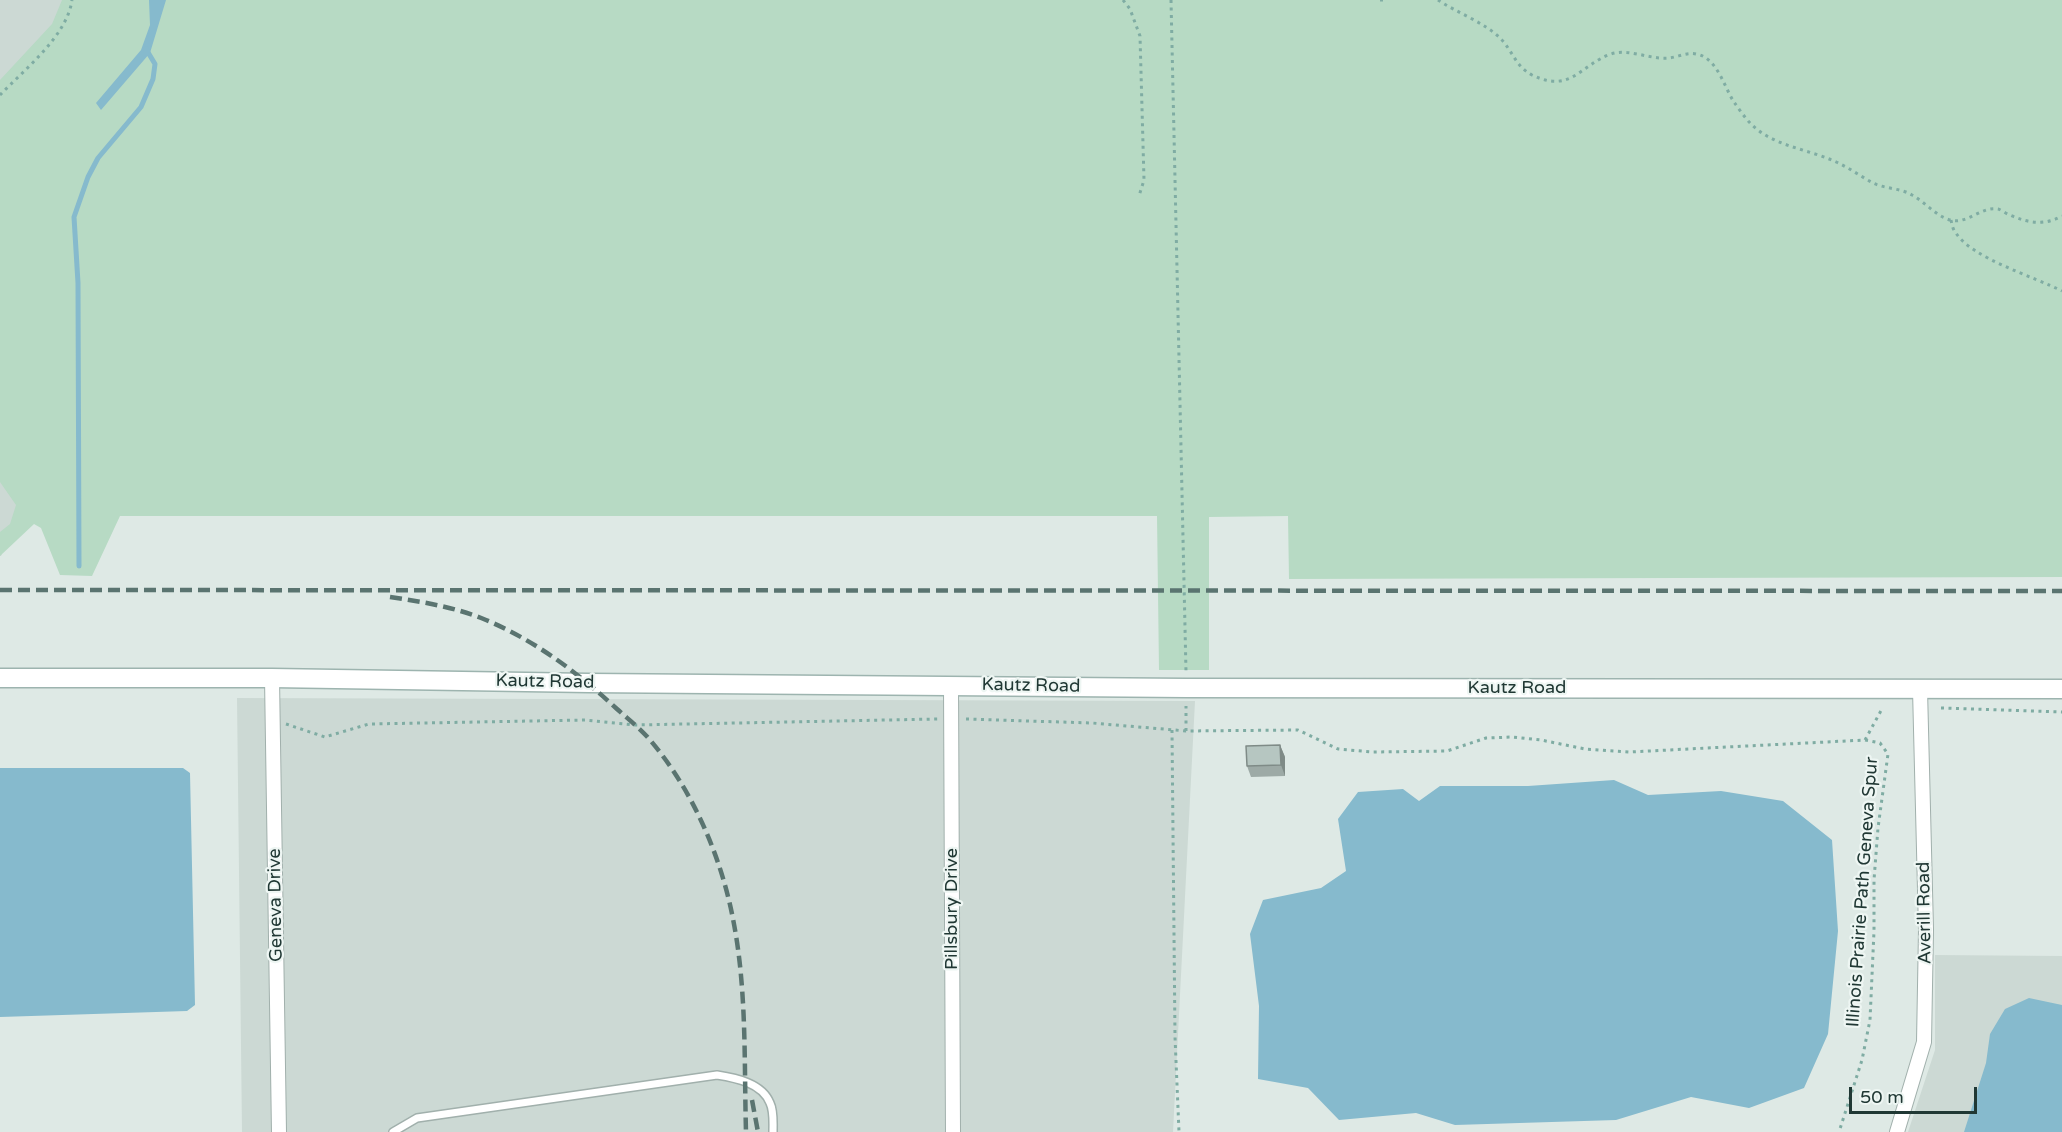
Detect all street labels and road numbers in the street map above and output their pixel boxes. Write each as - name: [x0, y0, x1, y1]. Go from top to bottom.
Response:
- street label: Kautz Road: [495, 670, 595, 694]
- street label: Kautz Road: [981, 674, 1081, 698]
- street label: Kautz Road: [1468, 677, 1566, 699]
- street label: Illinois Prairie Path Geneva Spur: [1843, 756, 1883, 1028]
- street label: Geneva Drive: [264, 848, 288, 962]
- street label: Pillsbury Drive: [941, 848, 963, 970]
- street label: Averill Road: [1913, 862, 1937, 964]

